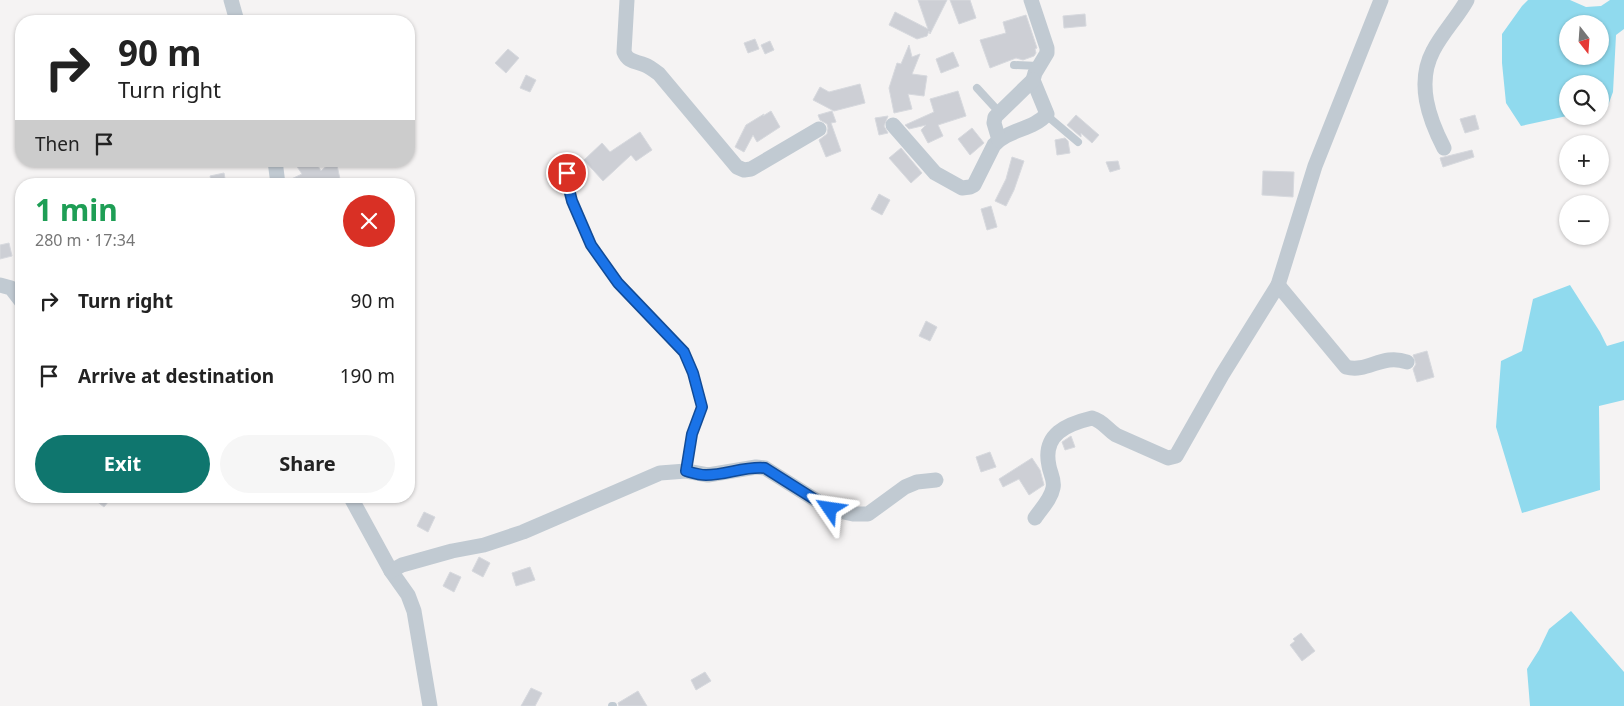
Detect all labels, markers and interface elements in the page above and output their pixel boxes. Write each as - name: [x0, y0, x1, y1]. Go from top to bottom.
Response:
- north arrow: [1559, 15, 1609, 65]
- map controls: [1559, 15, 1609, 245]
- text: 90 m: [118, 29, 201, 76]
- icon: right: [35, 35, 100, 100]
- text: Turn right: [118, 74, 221, 104]
- button: search: [1559, 75, 1609, 125]
- icon: arrive: [90, 130, 118, 158]
- text: Then: [35, 131, 80, 157]
- button: +: [1559, 135, 1609, 185]
- pin: [546, 152, 588, 194]
- icon: arrive: [553, 159, 581, 187]
- text: 1 min: [35, 189, 118, 230]
- button: close: [343, 195, 395, 247]
- button: −: [1559, 195, 1609, 245]
- text: 280 m · 17:34: [35, 229, 135, 251]
- icon: right: [35, 287, 63, 315]
- text: Turn right: [78, 288, 173, 314]
- text: 90 m: [351, 288, 395, 314]
- icon: arrive: [35, 362, 63, 390]
- text: Arrive at destination: [78, 363, 274, 389]
- text: 190 m: [340, 363, 395, 389]
- button: Exit: [35, 435, 210, 493]
- button: Share: [220, 435, 395, 493]
- position arrow: [803, 482, 855, 534]

